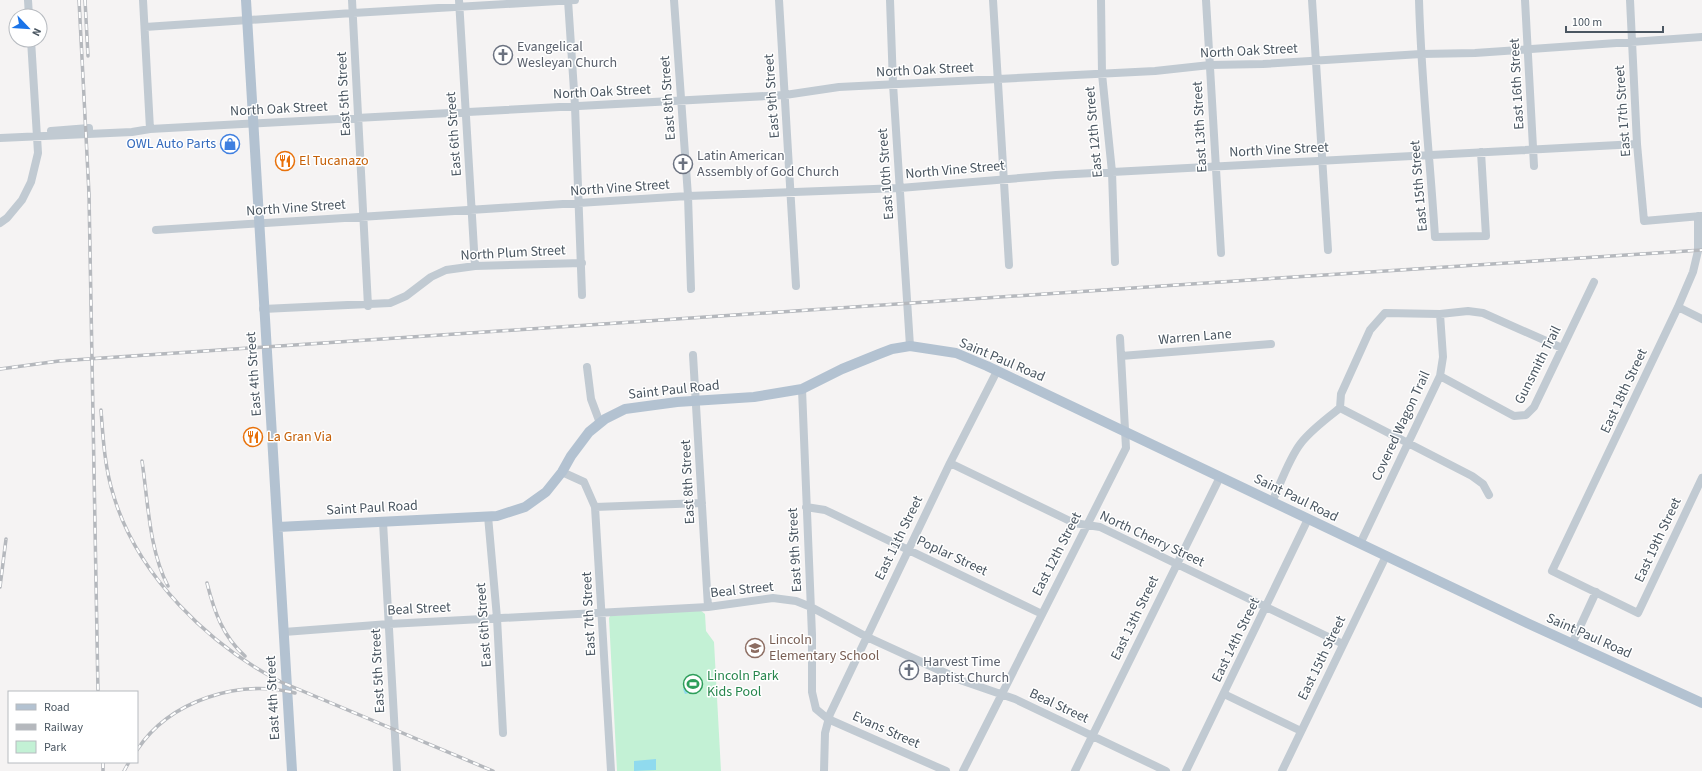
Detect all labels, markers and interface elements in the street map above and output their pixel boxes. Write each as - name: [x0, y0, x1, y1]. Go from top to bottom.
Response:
- north arrow: [8, 8, 48, 48]
- scale bar: [1566, 8, 1663, 34]
- text: 100 m: [1572, 14, 1602, 31]
- text: N: [28, 26, 45, 39]
- place label: Evangelical Wesleyan Church: [517, 37, 617, 73]
- street label: East 16th Street: [1505, 37, 1529, 130]
- street label: North Oak Street: [1200, 38, 1299, 64]
- church icon: Evangelical Wesleyan Church: [492, 44, 514, 66]
- street label: East 5th Street: [332, 51, 356, 137]
- street label: East 9th Street: [759, 53, 785, 139]
- street label: East 8th Street: [655, 55, 681, 141]
- street label: North Oak Street: [876, 57, 975, 83]
- street label: East 17th Street: [1610, 64, 1636, 157]
- street label: North Oak Street: [553, 79, 652, 105]
- street label: East 13th Street: [1188, 80, 1212, 173]
- street label: East 12th Street: [1080, 85, 1108, 179]
- street label: East 6th Street: [441, 91, 467, 177]
- street label: North Oak Street: [230, 96, 329, 122]
- street label: East 10th Street: [873, 127, 899, 220]
- shop icon: OWL Auto Parts: [219, 133, 241, 155]
- place label: OWL Auto Parts: [126, 134, 216, 154]
- street label: North Vine Street: [1229, 137, 1330, 163]
- street label: East 15th Street: [1405, 139, 1433, 233]
- place label: Latin American Assembly of God Church: [697, 146, 839, 182]
- restaurant icon: El Tucanazo: [274, 150, 296, 172]
- place label: El Tucanazo: [299, 151, 369, 171]
- church icon: Latin American Assembly of God Church: [672, 153, 694, 175]
- street label: North Vine Street: [904, 156, 1006, 184]
- street label: North Vine Street: [570, 175, 671, 201]
- street label: North Vine Street: [246, 195, 347, 221]
- street label: North Plum Street: [460, 240, 566, 266]
- street label: Gunsmith Trail: [1510, 322, 1566, 408]
- street label: Warren Lane: [1158, 324, 1232, 350]
- street label: East 4th Street: [241, 331, 267, 417]
- street label: Saint Paul Road: [956, 333, 1048, 387]
- street label: East 18th Street: [1596, 345, 1653, 437]
- street label: Covered Wagon Trail: [1367, 367, 1435, 484]
- street label: Saint Paul Road: [627, 375, 721, 405]
- restaurant icon: La Gran Via: [242, 426, 264, 448]
- place label: La Gran Via: [267, 427, 332, 447]
- street label: East 8th Street: [676, 439, 700, 525]
- street label: Saint Paul Road: [1250, 469, 1342, 527]
- street label: East 11th Street: [870, 492, 928, 584]
- street label: East 19th Street: [1630, 494, 1687, 586]
- street label: Saint Paul Road: [326, 496, 418, 520]
- street label: North Cherry Street: [1096, 506, 1208, 572]
- street label: East 9th Street: [783, 507, 807, 593]
- street label: East 12th Street: [1027, 508, 1087, 599]
- street label: Poplar Street: [913, 531, 991, 581]
- street label: East 7th Street: [577, 571, 601, 657]
- street label: East 13th Street: [1106, 572, 1164, 664]
- street label: Beal Street: [709, 577, 775, 603]
- street label: East 6th Street: [471, 582, 497, 668]
- street label: East 14th Street: [1207, 594, 1265, 686]
- street label: Beal Street: [387, 597, 451, 621]
- street label: Saint Paul Road: [1543, 608, 1635, 664]
- street label: East 15th Street: [1293, 612, 1351, 704]
- street label: East 5th Street: [366, 628, 390, 714]
- place label: Lincoln Elementary School: [769, 630, 880, 666]
- school or university icon: Lincoln Elementary School: [744, 637, 766, 659]
- place label: Harvest Time Baptist Church: [923, 652, 1009, 688]
- street label: East 4th Street: [261, 655, 285, 741]
- church icon: Harvest Time Baptist Church: [898, 659, 920, 681]
- place label: Lincoln Park Kids Pool: [707, 666, 779, 702]
- sports icon: Lincoln Park Kids Pool: [682, 673, 704, 695]
- street label: Beal Street: [1026, 684, 1092, 729]
- legend: [8, 691, 138, 763]
- text: Road: [44, 699, 70, 716]
- street label: Evans Street: [849, 706, 923, 754]
- text: Railway: [44, 719, 83, 736]
- text: Park: [44, 739, 66, 756]

